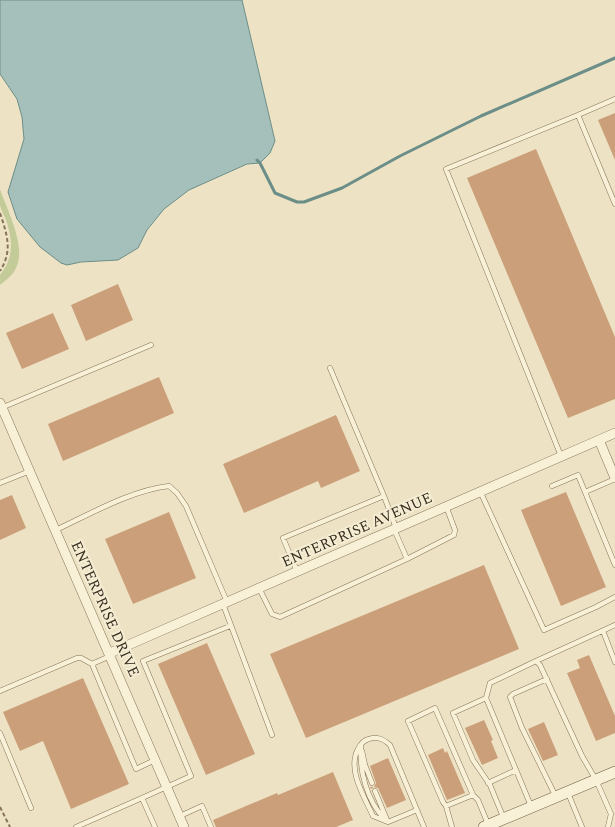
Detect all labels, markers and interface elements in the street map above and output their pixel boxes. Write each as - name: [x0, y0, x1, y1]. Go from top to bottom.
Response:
- street label: ENTERPRISE AVENUE: [278, 486, 436, 574]
- street label: ENTERPRISE DRIVE: [65, 537, 145, 681]

